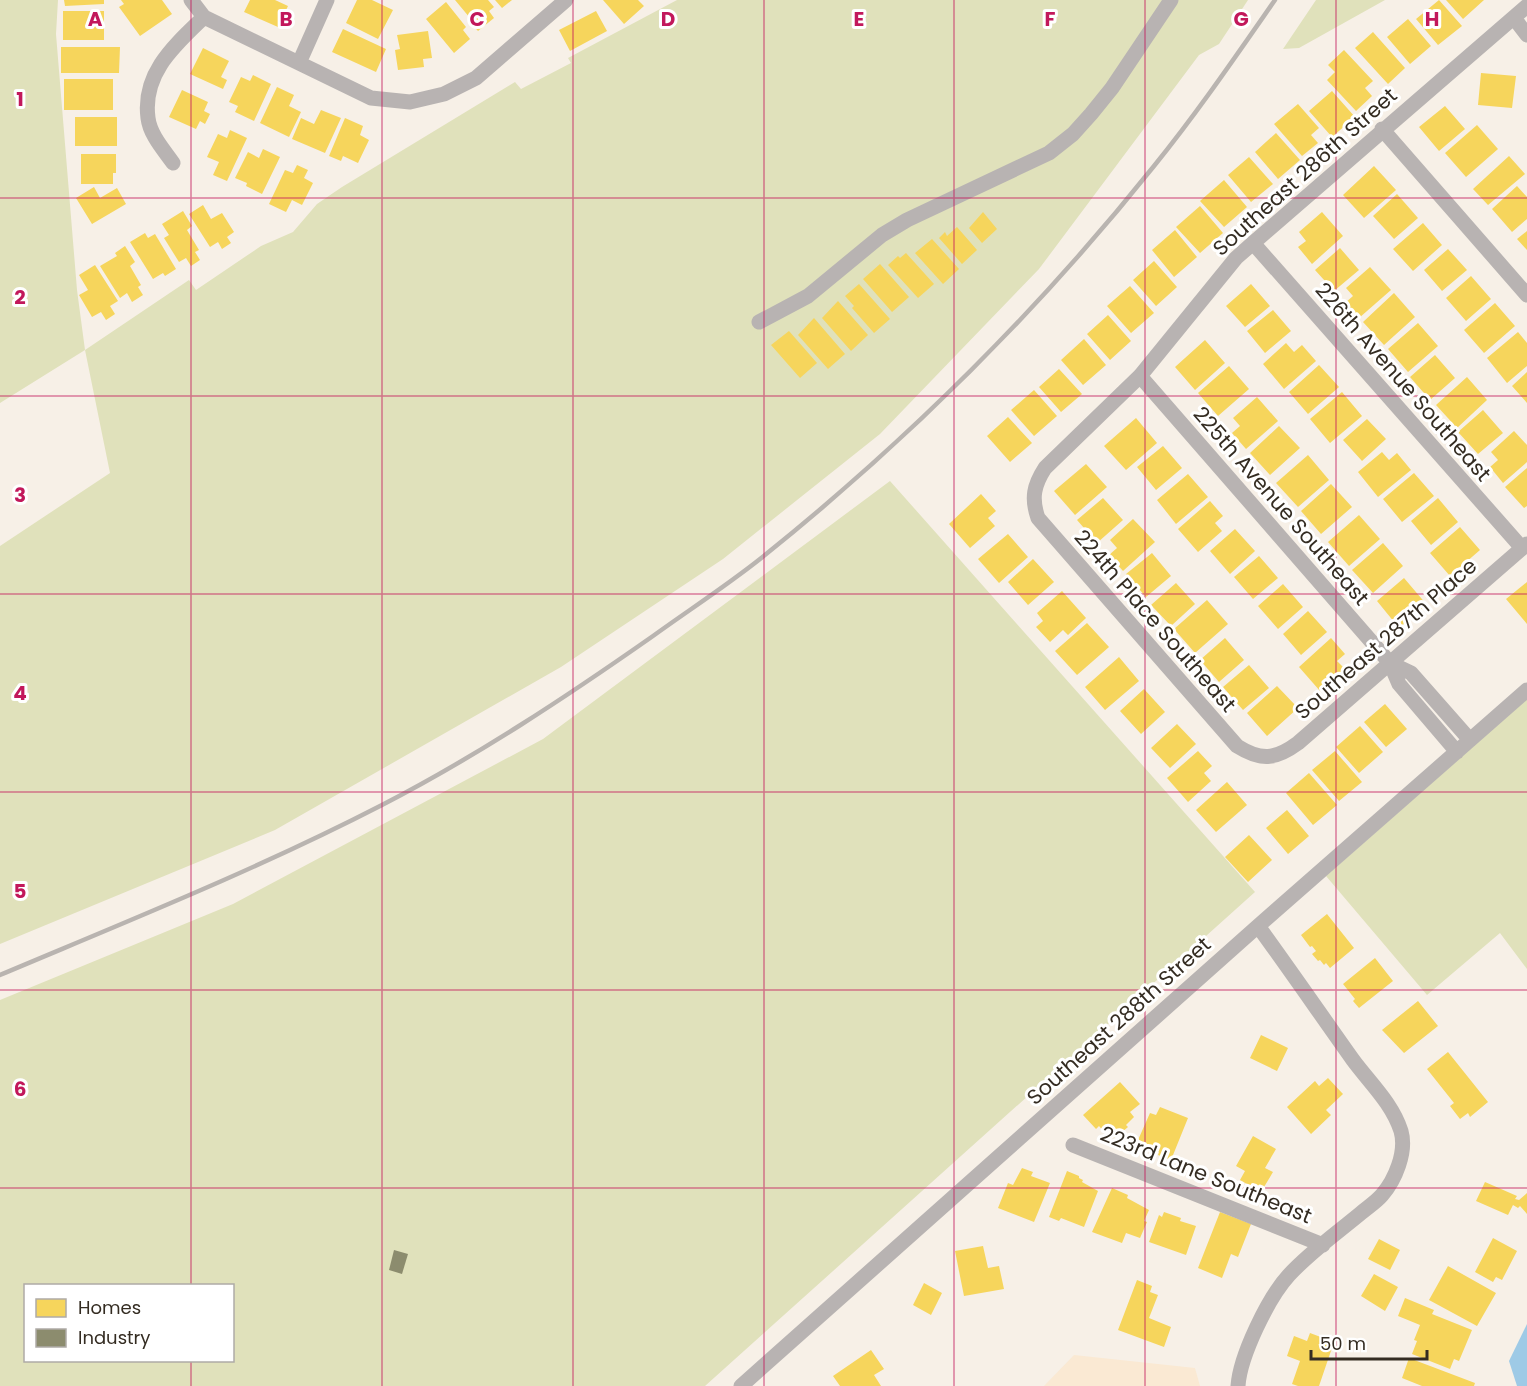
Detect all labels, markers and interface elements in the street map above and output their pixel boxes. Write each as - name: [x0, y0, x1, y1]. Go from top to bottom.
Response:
- text: A: [88, 5, 103, 33]
- text: B: [279, 5, 293, 33]
- text: C: [469, 5, 485, 33]
- text: D: [661, 5, 675, 33]
- text: E: [854, 5, 864, 33]
- text: F: [1045, 5, 1056, 33]
- text: G: [1233, 5, 1249, 33]
- text: H: [1425, 5, 1439, 33]
- street label: Southeast 286th Street: [1206, 81, 1403, 262]
- text: 1: [16, 85, 24, 113]
- street label: 226th Avenue Southeast: [1309, 276, 1498, 487]
- text: 2: [14, 283, 26, 311]
- street label: 225th Avenue Southeast: [1187, 400, 1376, 611]
- text: 3: [14, 481, 26, 509]
- street label: 224th Place Southeast: [1068, 523, 1243, 718]
- street label: Southeast 287th Place: [1288, 551, 1483, 726]
- text: 4: [13, 679, 27, 707]
- text: 5: [14, 877, 27, 905]
- street label: Southeast 288th Street: [1020, 930, 1217, 1111]
- text: 6: [14, 1075, 26, 1103]
- street label: 223rd Lane Southeast: [1096, 1119, 1316, 1230]
- legend: [24, 1284, 234, 1362]
- text: Homes: [78, 1295, 141, 1320]
- scale bar: [1311, 1323, 1426, 1361]
- text: Industry: [78, 1325, 150, 1350]
- text: 50 m: [1320, 1331, 1366, 1356]

